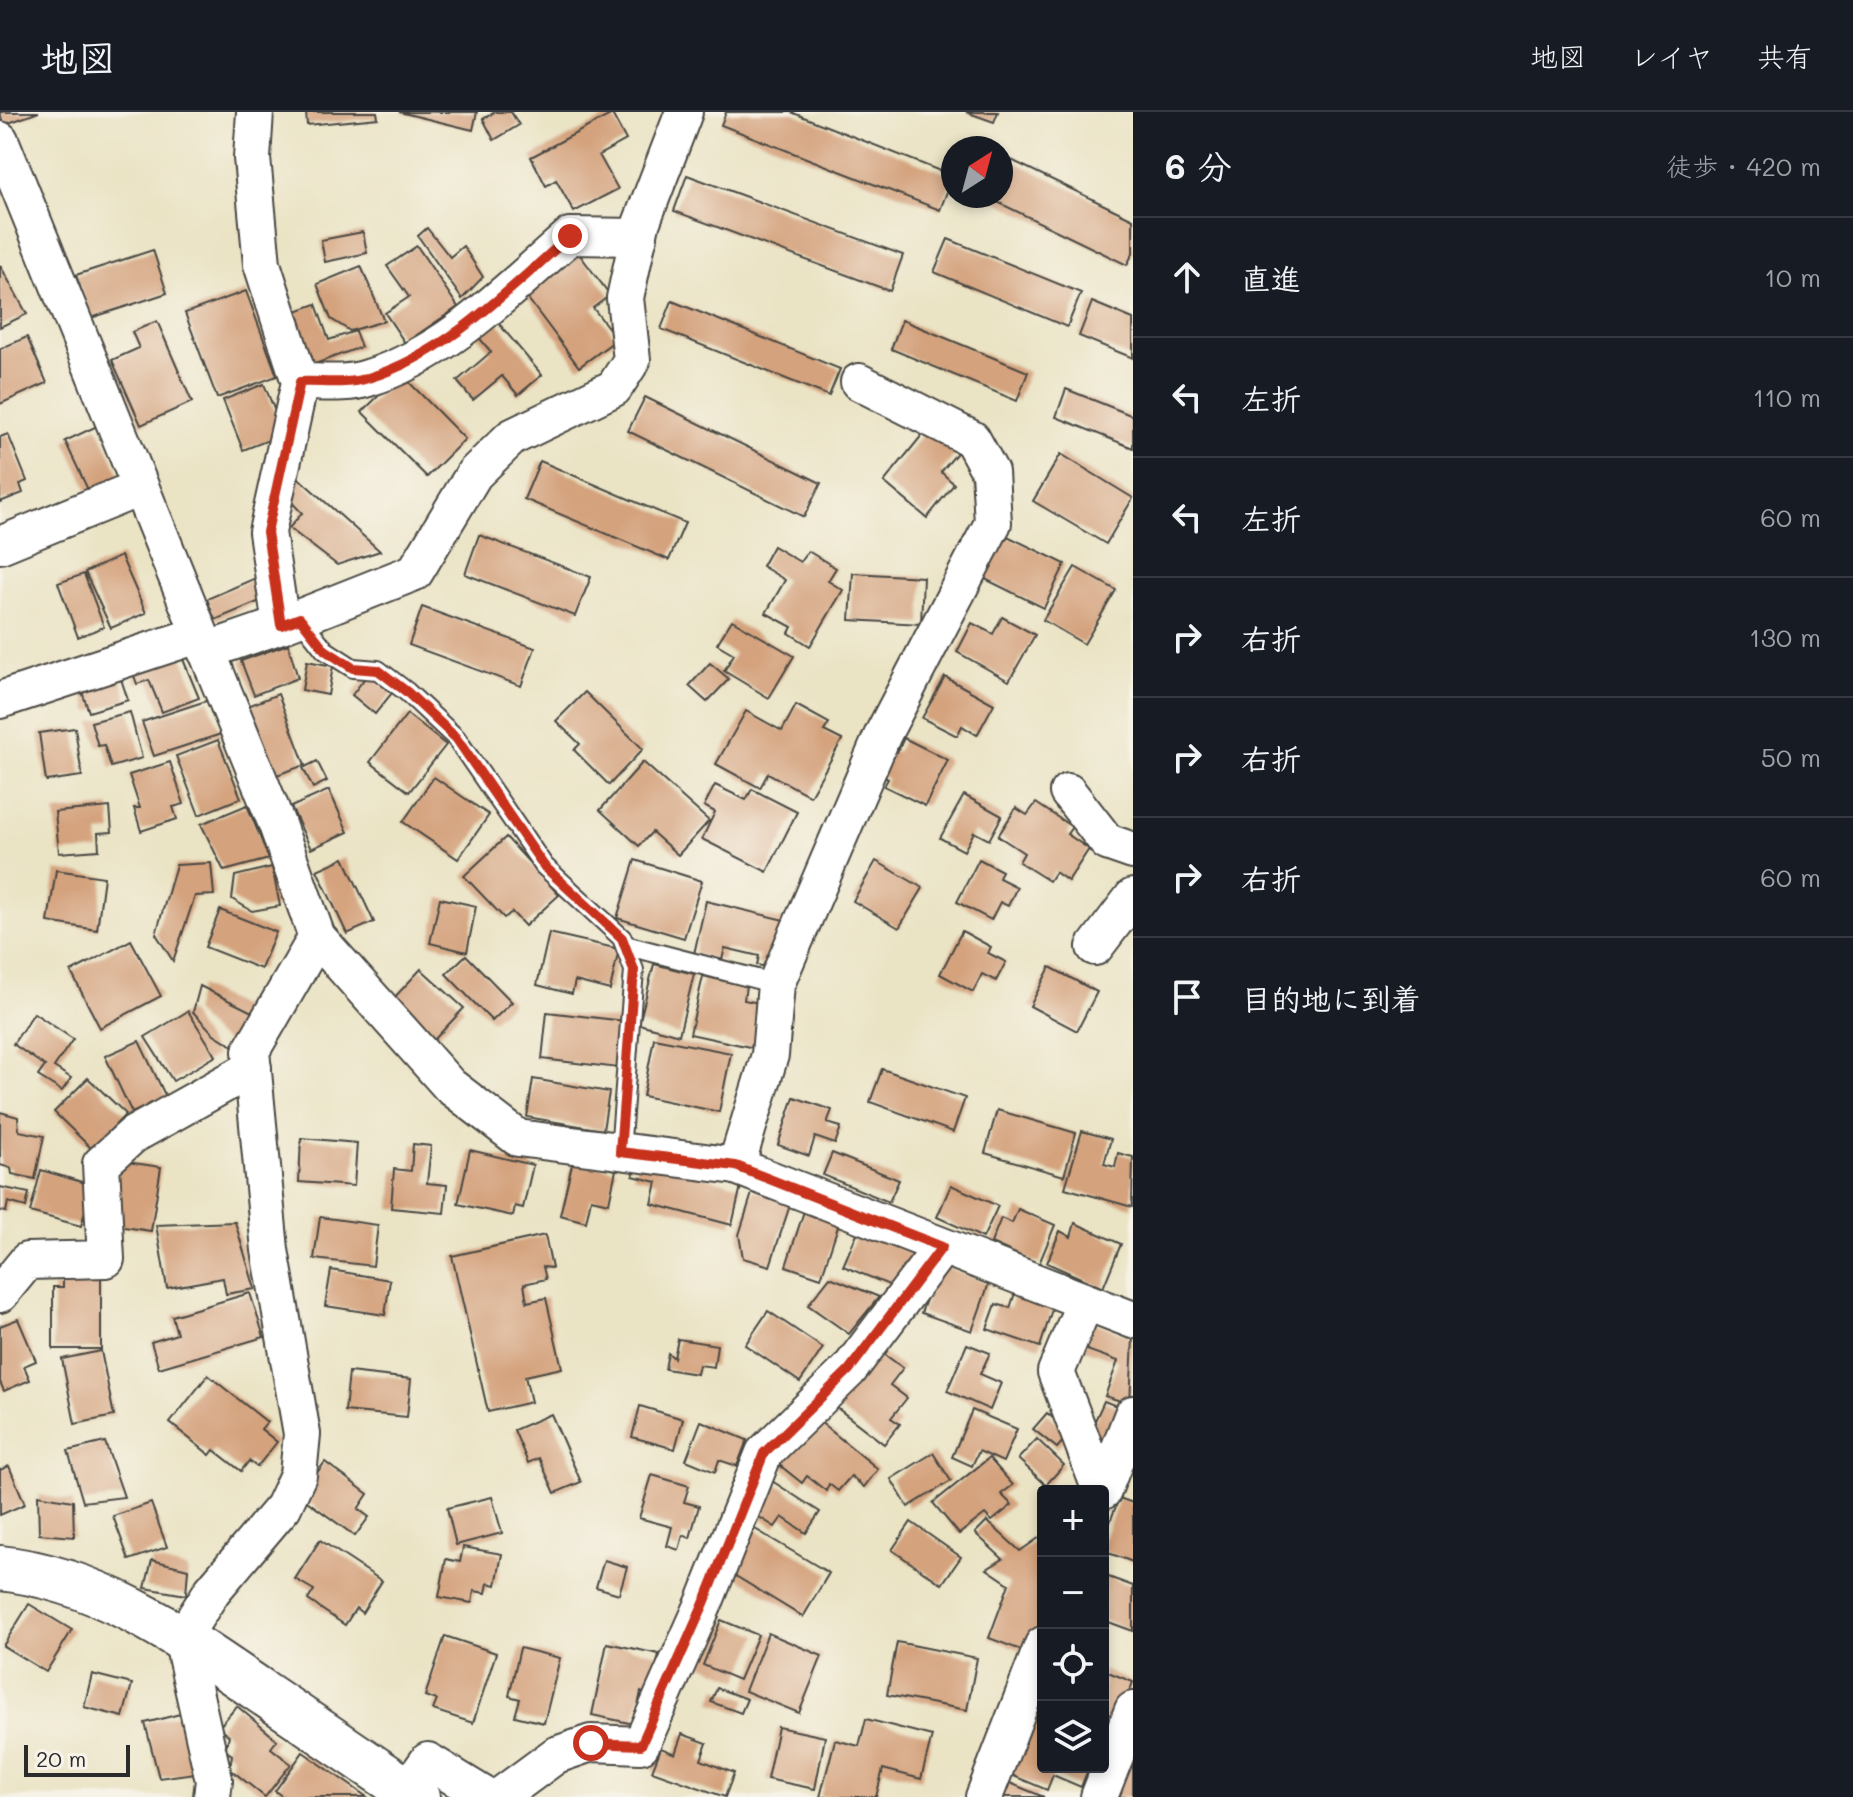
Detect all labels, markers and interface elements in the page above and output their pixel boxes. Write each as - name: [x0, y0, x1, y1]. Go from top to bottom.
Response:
- text: 地図: [40, 32, 116, 82]
- text: 地図: [1530, 38, 1586, 74]
- text: レイヤ: [1630, 38, 1713, 74]
- text: 共有: [1757, 38, 1813, 74]
- north arrow: [941, 136, 1013, 208]
- text: 6 分: [1165, 143, 1232, 188]
- text: 徒歩 · 420 m: [1666, 149, 1821, 183]
- route end: [552, 218, 588, 254]
- icon: ahead: [1165, 255, 1209, 299]
- text: 直進: [1241, 258, 1301, 298]
- text: 10 m: [1764, 260, 1821, 294]
- icon: left: [1165, 375, 1209, 419]
- text: 左折: [1241, 378, 1301, 418]
- text: 110 m: [1753, 380, 1821, 414]
- icon: left: [1165, 495, 1209, 539]
- text: 左折: [1241, 498, 1301, 538]
- text: 60 m: [1760, 500, 1821, 534]
- icon: right: [1165, 615, 1209, 659]
- text: 右折: [1241, 618, 1301, 658]
- text: 130 m: [1749, 620, 1821, 654]
- icon: right: [1165, 735, 1209, 779]
- text: 右折: [1241, 738, 1301, 778]
- text: 50 m: [1761, 740, 1821, 774]
- icon: right: [1165, 855, 1209, 899]
- text: 右折: [1241, 858, 1301, 898]
- text: 60 m: [1760, 860, 1821, 894]
- icon: arrive: [1165, 975, 1209, 1019]
- text: 目的地に到着: [1241, 978, 1421, 1018]
- map controls: [1037, 1485, 1109, 1773]
- button: +: [1037, 1485, 1109, 1557]
- button: −: [1037, 1557, 1109, 1629]
- button: locate: [1037, 1629, 1109, 1701]
- button: layers: [1037, 1701, 1109, 1773]
- route start: [573, 1725, 609, 1761]
- scale bar: [24, 1741, 130, 1777]
- text: 20 m: [36, 1744, 86, 1773]

